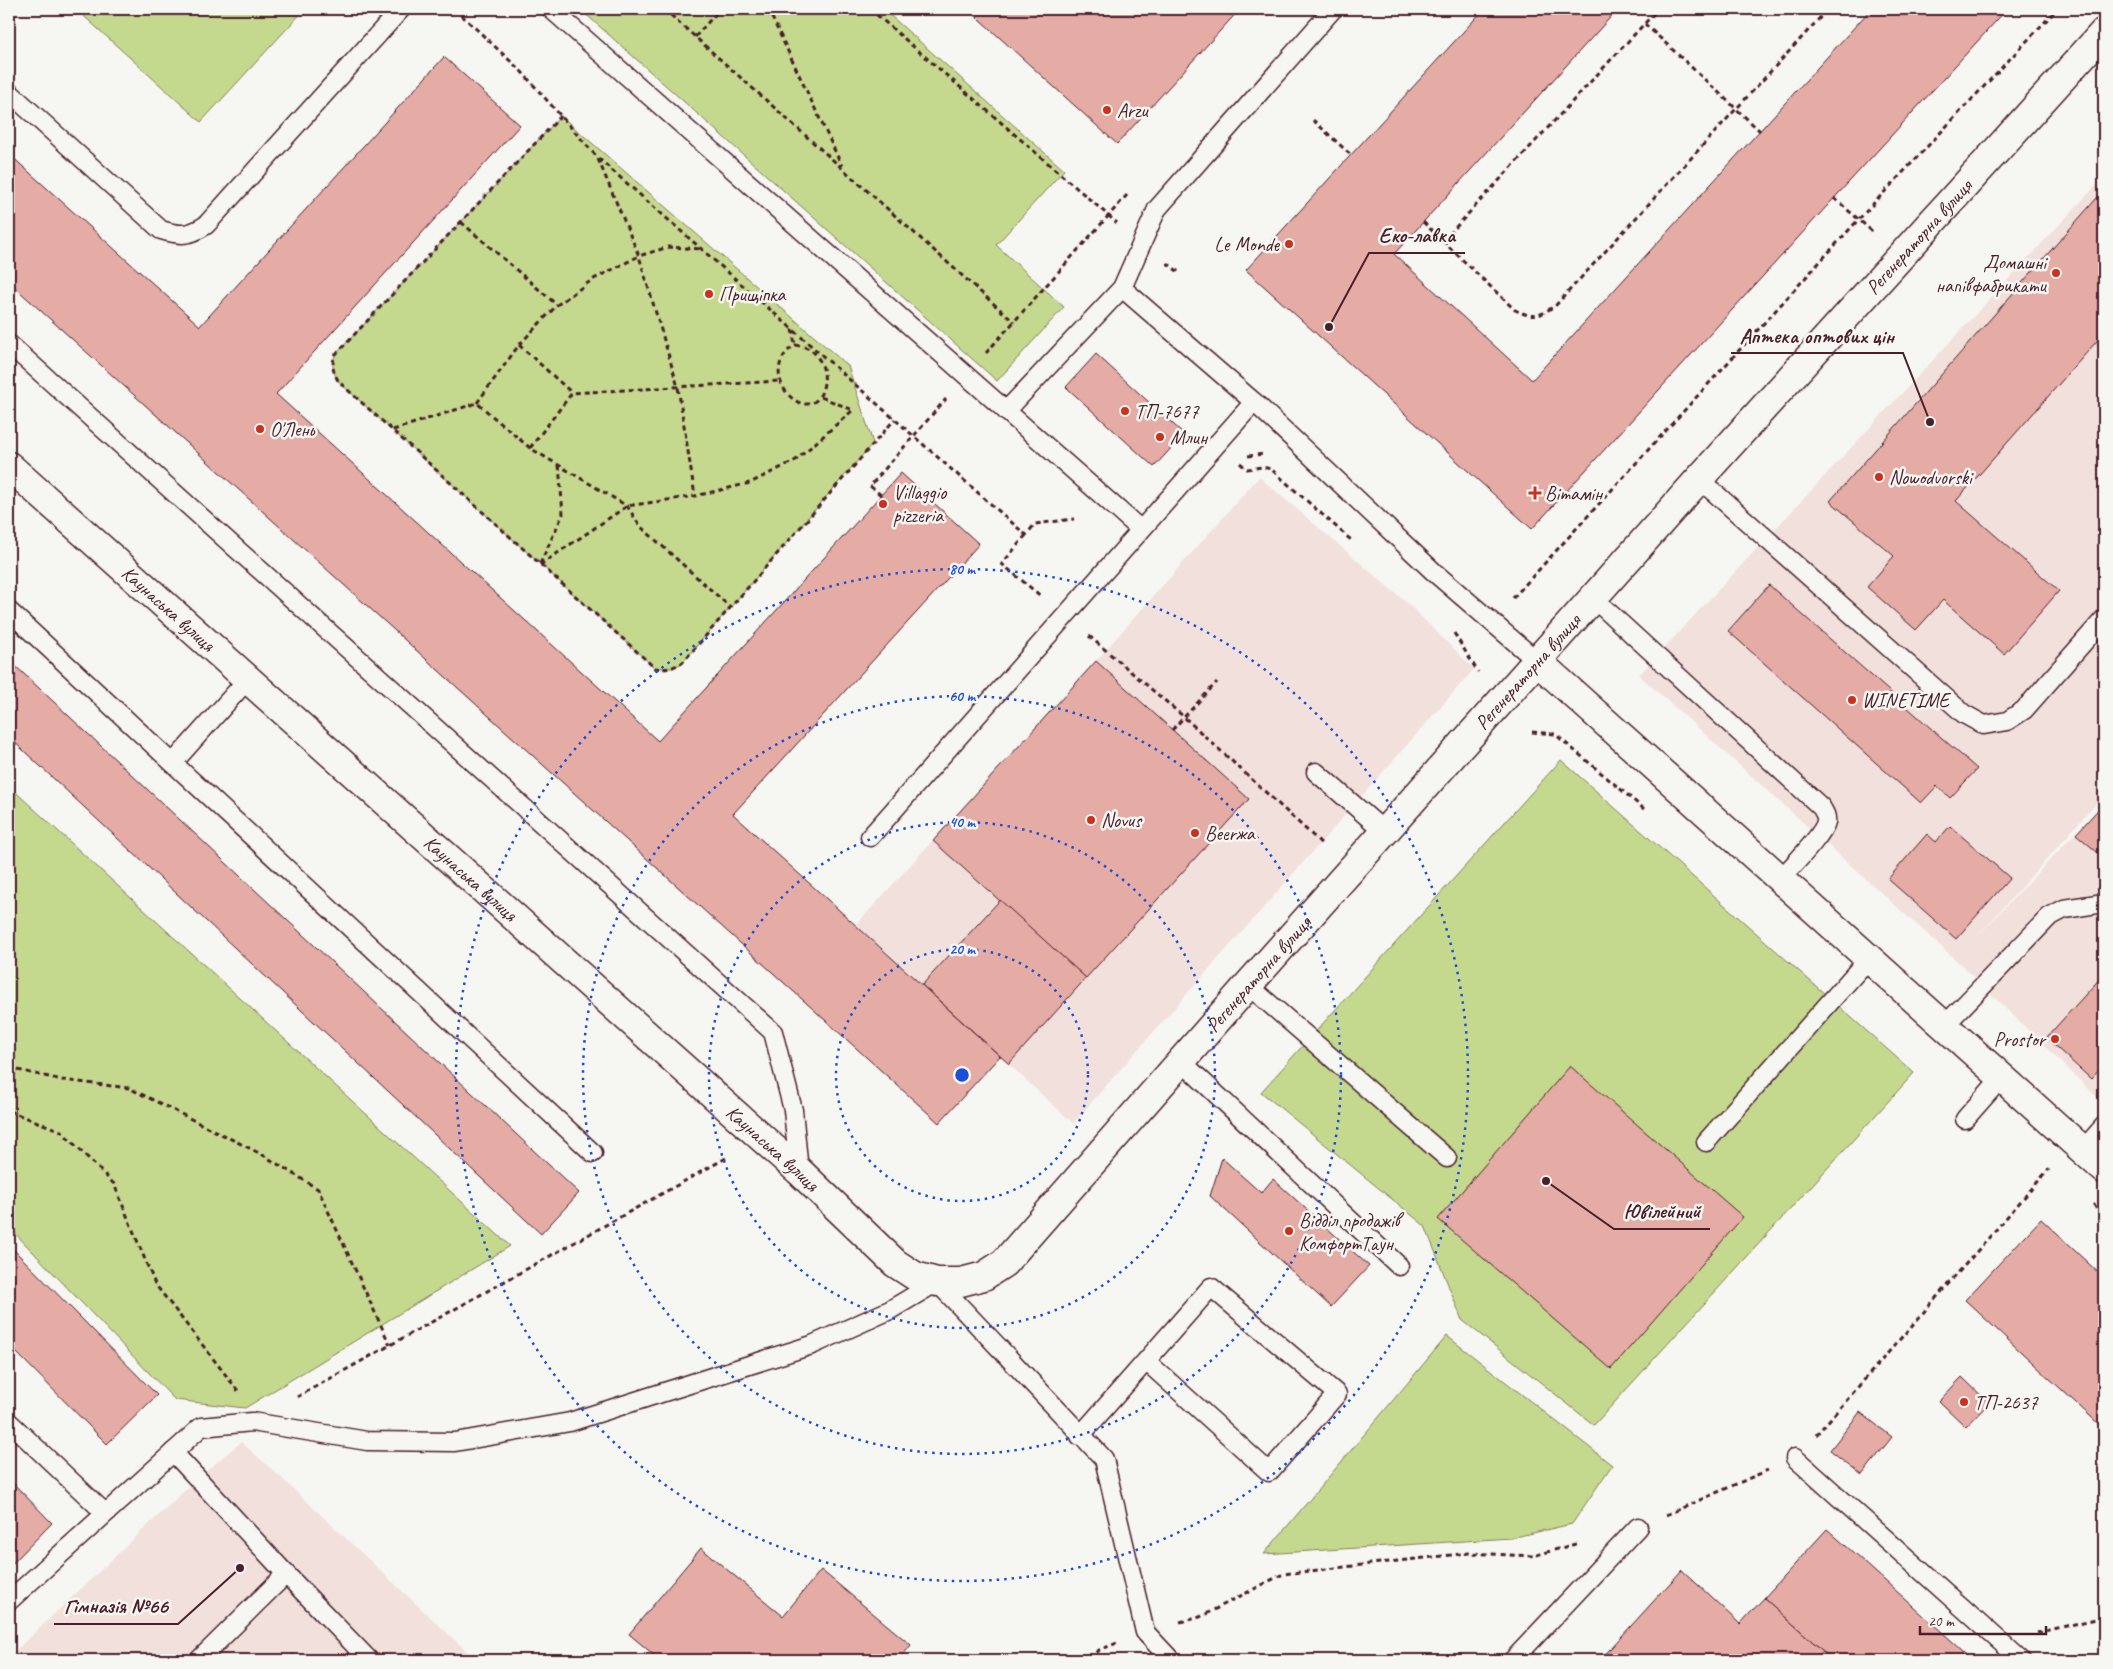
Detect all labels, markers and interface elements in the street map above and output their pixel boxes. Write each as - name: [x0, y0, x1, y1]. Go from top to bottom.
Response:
- place label: Arzu: [1117, 98, 1149, 123]
- marker: Arzu: [1101, 104, 1113, 116]
- street label: Регенераторна вулиця: [1860, 172, 1979, 299]
- callout: Еко-лавка: [1369, 217, 1465, 253]
- text: Еко-лавка: [1379, 222, 1457, 248]
- place label: Le Monde: [1214, 232, 1280, 257]
- marker: Le Monde: [1283, 238, 1295, 250]
- place label: Домашні напівфабрикати: [1936, 250, 2048, 298]
- marker: Домашні напівфабрикати: [2050, 267, 2062, 279]
- place label: Прищіпка: [719, 282, 787, 307]
- marker: Прищіпка: [703, 288, 715, 300]
- callout: Аптека оптових цін: [1731, 317, 1903, 353]
- text: Аптека оптових цін: [1740, 323, 1896, 349]
- place label: ТП-7677: [1135, 399, 1200, 424]
- marker: ТП-7677: [1119, 405, 1131, 417]
- place label: О'Лень: [270, 417, 316, 442]
- marker: О'Лень: [254, 423, 266, 435]
- place label: Млин: [1170, 425, 1209, 450]
- marker: Млин: [1154, 431, 1166, 443]
- place label: Nowodvorski: [1889, 465, 1974, 490]
- marker: Nowodvorski: [1873, 471, 1885, 483]
- place label: Villaggio pizzeria: [893, 480, 947, 528]
- place label: Вітамін: [1545, 481, 1604, 506]
- marker: Вітамін: [1529, 487, 1541, 499]
- marker: Villaggio pizzeria: [877, 498, 889, 510]
- street label: Каунаська вулиця: [117, 560, 221, 657]
- text: 80 m: [949, 560, 976, 579]
- street label: Регенераторна вулиця: [1469, 607, 1587, 735]
- text: 60 m: [949, 687, 976, 706]
- place label: WINETIME: [1862, 688, 1951, 713]
- marker: WINETIME: [1846, 694, 1858, 706]
- place label: Novus: [1101, 808, 1143, 833]
- text: 40 m: [949, 813, 976, 832]
- marker: Novus: [1085, 814, 1097, 826]
- place label: Beerжа: [1205, 821, 1256, 846]
- marker: Beerжа: [1189, 827, 1201, 839]
- street label: Каунаська вулиця: [419, 830, 523, 927]
- street label: Регенераторна вулиця: [1200, 909, 1318, 1037]
- text: 20 m: [949, 940, 976, 959]
- place label: Prostor: [1994, 1027, 2047, 1052]
- marker: Prostor: [2049, 1033, 2061, 1045]
- centre of rings: [953, 1066, 971, 1084]
- street label: Каунаська вулиця: [721, 1099, 825, 1197]
- callout: Ювілейний: [1614, 1193, 1710, 1229]
- text: Ювілейний: [1624, 1198, 1702, 1224]
- place label: Відділ продажів КомфортТаун: [1299, 1208, 1405, 1256]
- marker: Відділ продажів КомфортТаун: [1283, 1225, 1295, 1237]
- place label: ТП-2637: [1974, 1390, 2039, 1415]
- marker: ТП-2637: [1958, 1396, 1970, 1408]
- callout: Гімназія №66: [54, 1588, 178, 1624]
- text: Гімназія №66: [64, 1593, 170, 1619]
- scale bar: [1920, 1604, 2047, 1636]
- text: 20 m: [1928, 1612, 1955, 1631]

